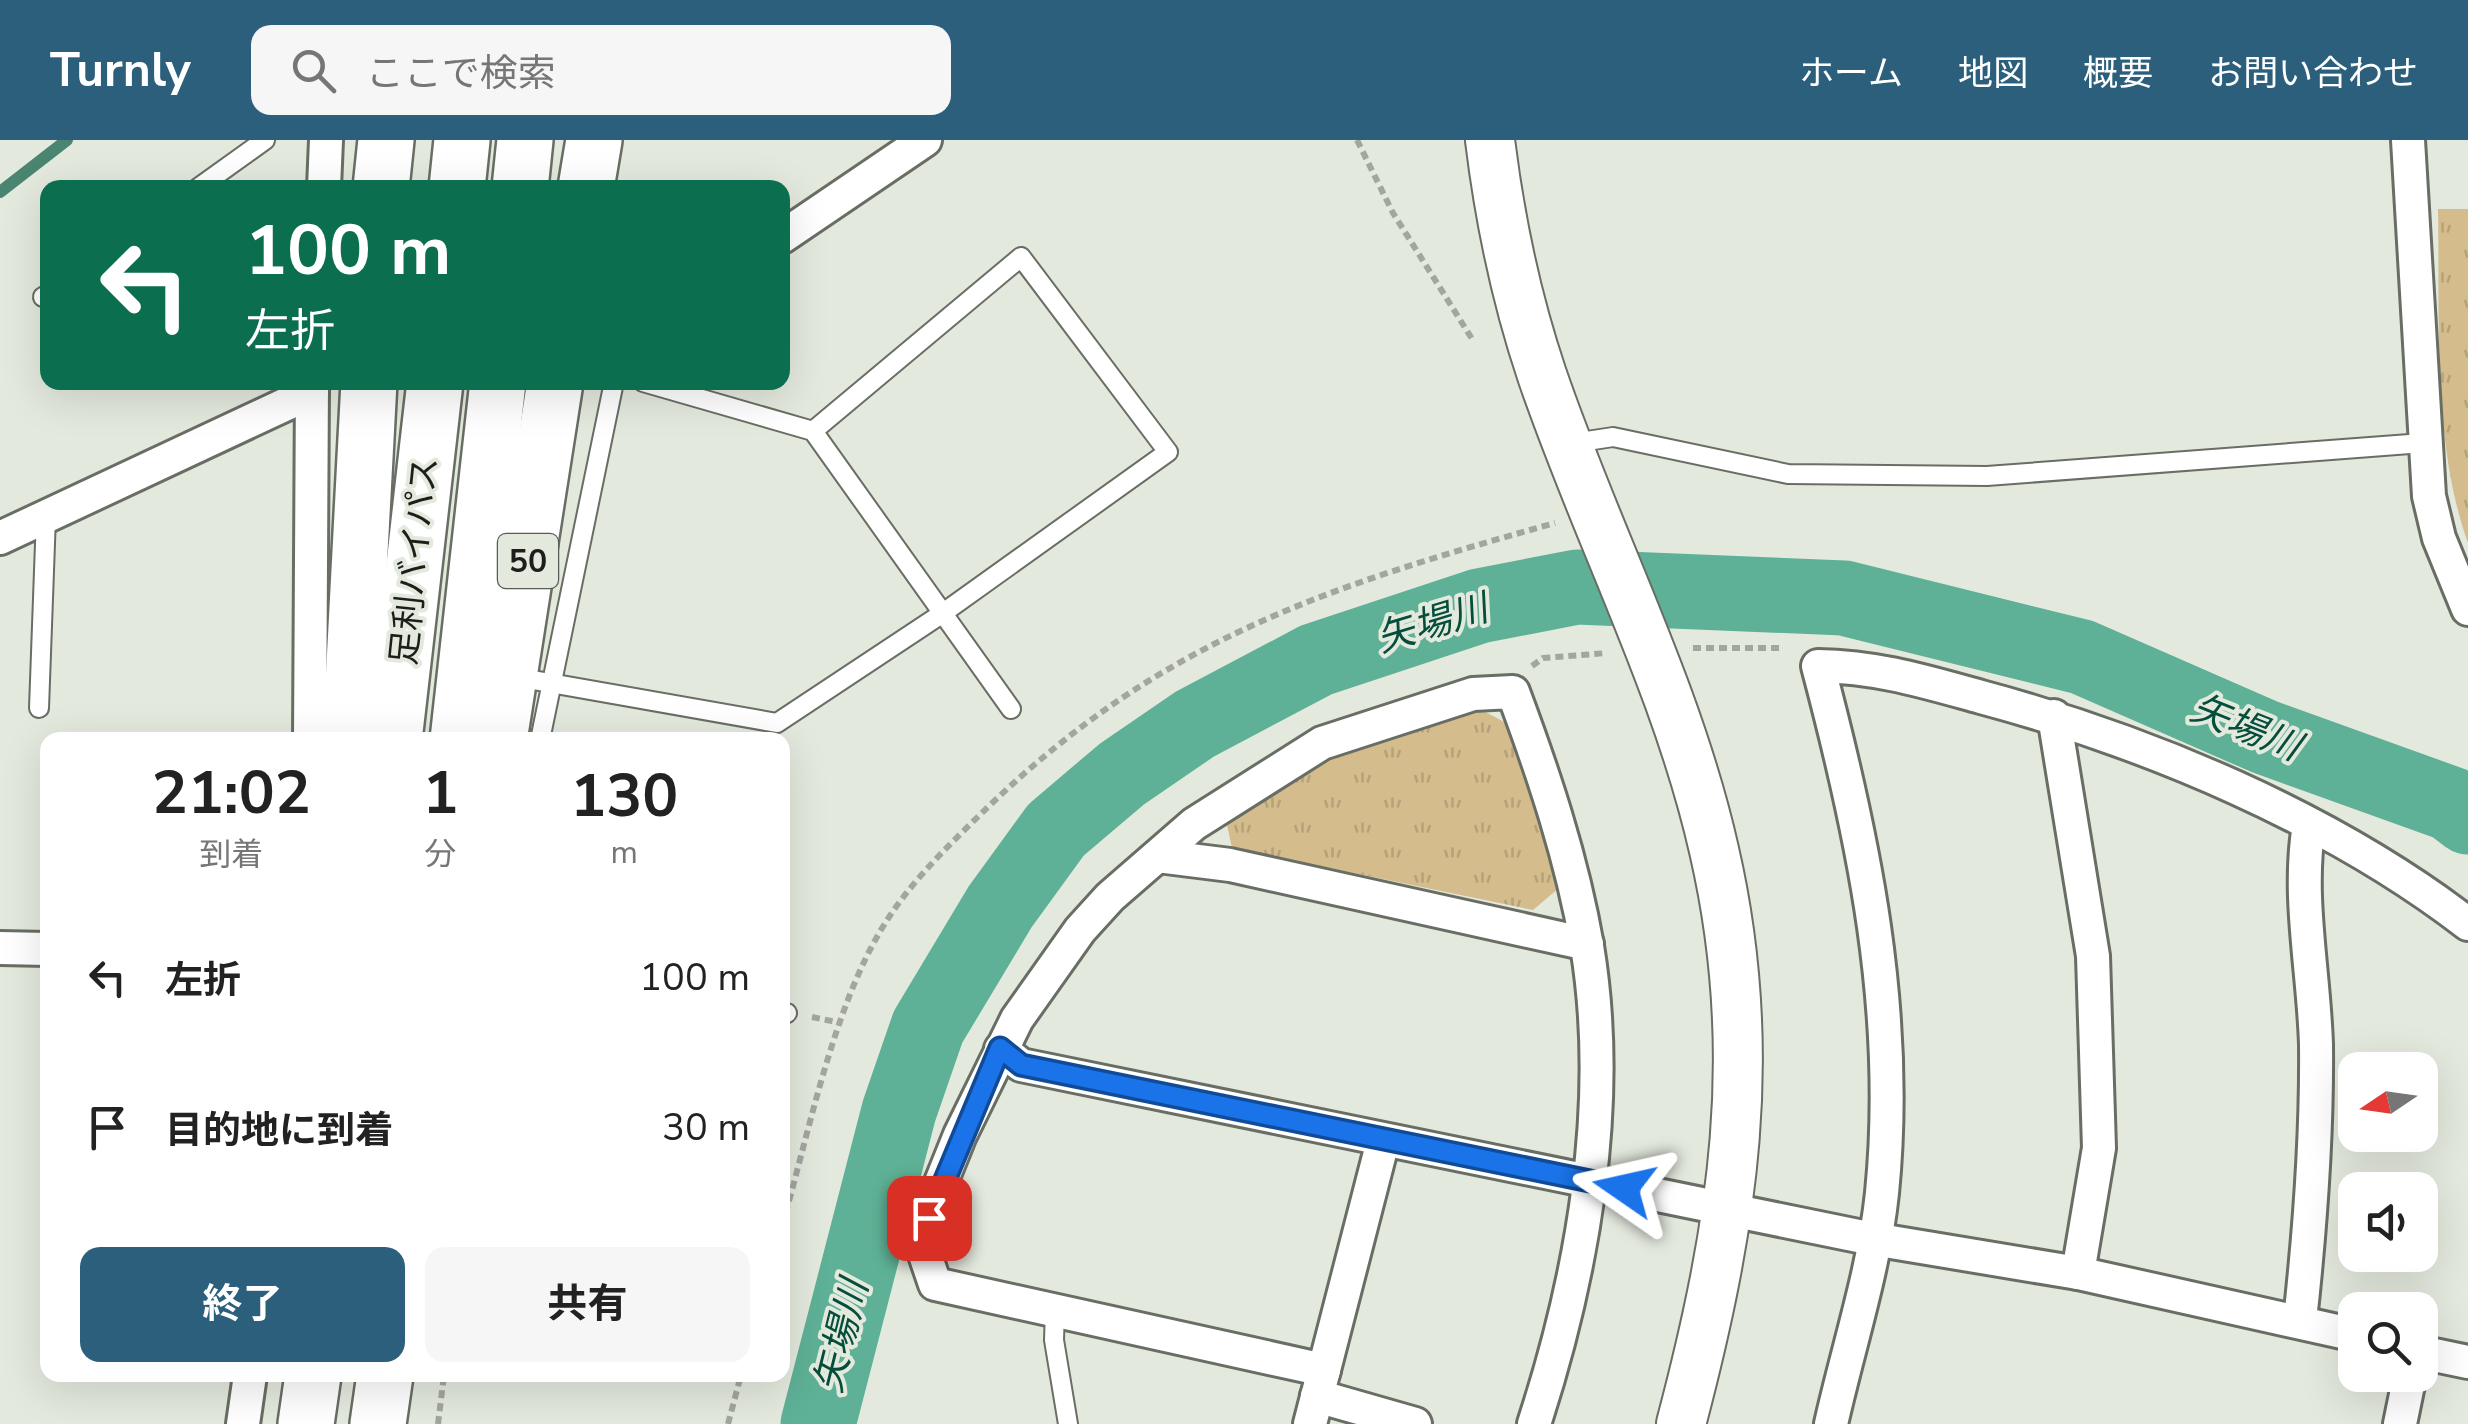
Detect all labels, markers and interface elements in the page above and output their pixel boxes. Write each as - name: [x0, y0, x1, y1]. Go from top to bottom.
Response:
- search box: [251, 25, 951, 115]
- text: Turnly: [50, 37, 191, 103]
- icon: search: [286, 43, 341, 98]
- text: ここで検索: [366, 48, 556, 99]
- text: ホーム: [1799, 50, 1903, 97]
- text: 地図: [1958, 50, 2028, 97]
- text: 概要: [2083, 50, 2153, 97]
- text: お問い合わせ: [2208, 50, 2418, 97]
- text: 100 m: [245, 203, 451, 299]
- icon: left: [80, 220, 210, 350]
- text: 左折: [245, 301, 335, 362]
- street label: 足利バイパス: [380, 455, 449, 668]
- road number: 50: [498, 534, 558, 588]
- water label: 矢場川: [1370, 581, 1498, 665]
- water label: 矢場川: [2183, 682, 2312, 774]
- text: 21:02: [152, 752, 311, 834]
- text: 1: [422, 752, 458, 834]
- text: 130: [570, 755, 678, 837]
- text: m: [610, 831, 638, 874]
- text: 到着: [199, 833, 263, 876]
- text: 分: [424, 833, 456, 876]
- icon: left: [80, 950, 135, 1005]
- text: 100 m: [639, 952, 750, 1003]
- text: 左折: [165, 955, 241, 1006]
- north arrow: [2338, 1052, 2438, 1152]
- map controls: [2338, 1052, 2438, 1392]
- icon: arrive: [80, 1100, 135, 1155]
- text: 30 m: [662, 1102, 750, 1153]
- text: 目的地に到着: [165, 1105, 393, 1156]
- position arrow: [1572, 1136, 1676, 1240]
- button: sound: [2338, 1172, 2438, 1272]
- pin: [887, 1176, 972, 1261]
- icon: arrive: [902, 1191, 957, 1246]
- button: 終了: [80, 1247, 405, 1362]
- button: 共有: [425, 1247, 750, 1362]
- water label: 矢場川: [803, 1271, 881, 1398]
- button: search: [2338, 1292, 2438, 1392]

